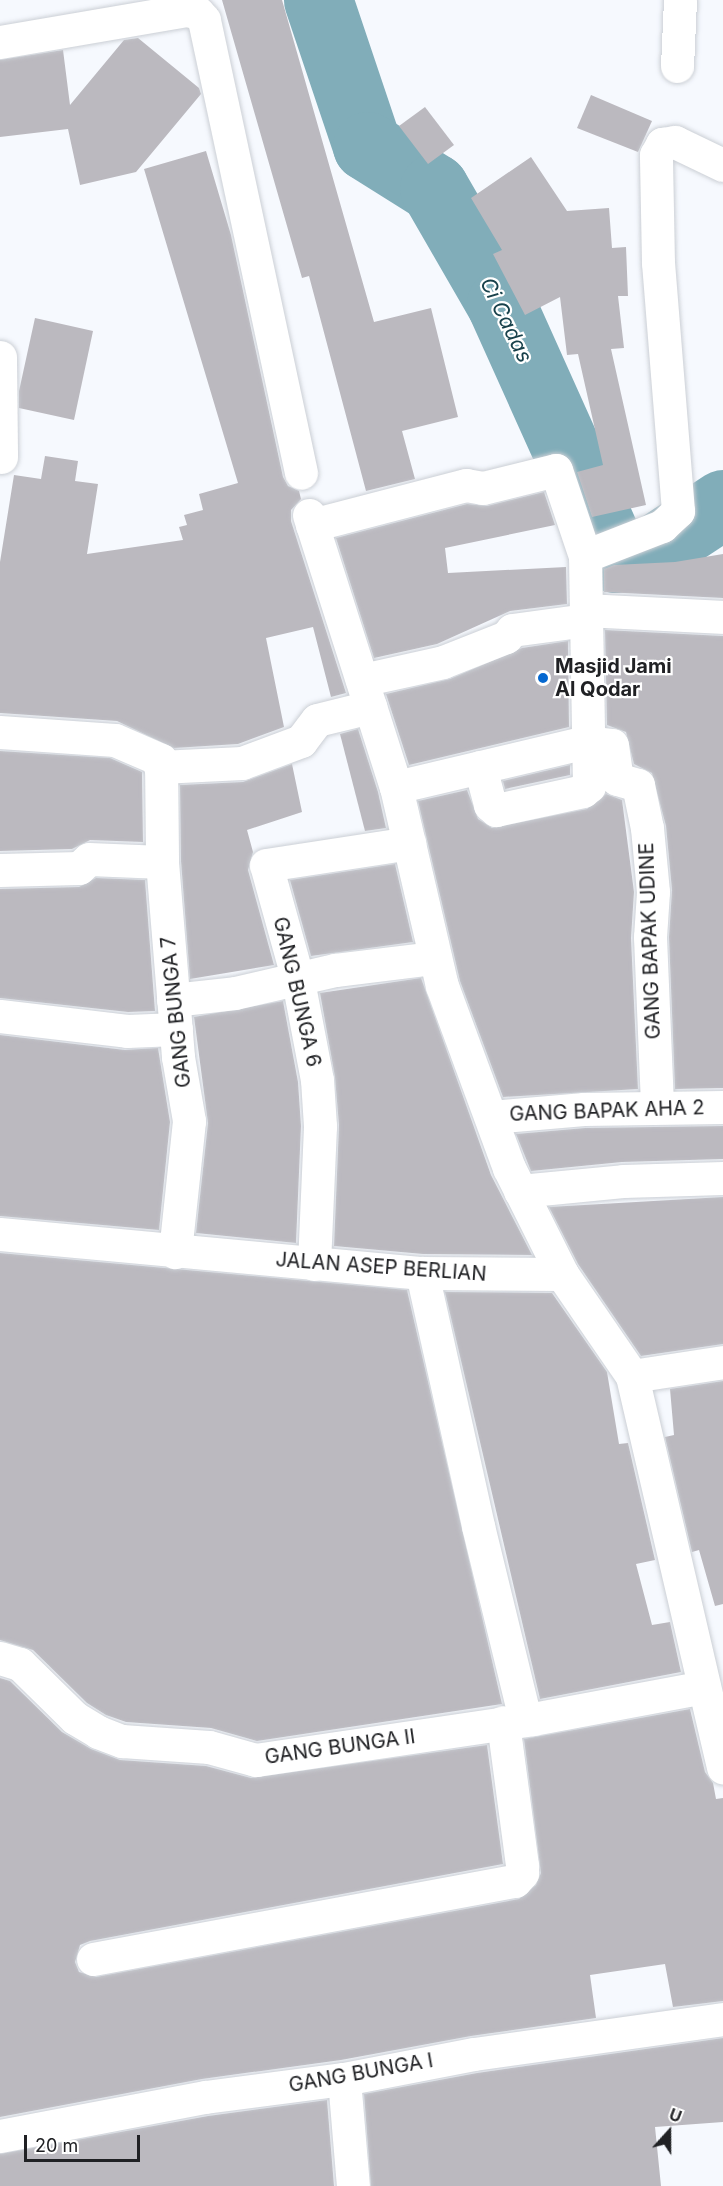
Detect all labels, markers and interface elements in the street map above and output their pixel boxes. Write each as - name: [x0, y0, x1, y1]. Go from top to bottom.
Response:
- water label: Ci Cadas: [475, 273, 537, 367]
- place label: Masjid Jami Al Qodar: [555, 654, 672, 701]
- marker: Masjid Jami Al Qodar: [536, 671, 550, 685]
- street label: GANG BAPAK UDINE: [635, 842, 665, 1040]
- street label: GANG BUNGA 6: [268, 915, 326, 1069]
- street label: GANG BUNGA 7: [156, 935, 196, 1089]
- street label: GANG BAPAK AHA 2: [509, 1096, 705, 1126]
- street label: JALAN ASEP BERLIAN: [275, 1248, 487, 1286]
- street label: GANG BUNGA II: [263, 1725, 417, 1769]
- street label: GANG BUNGA I: [287, 2048, 435, 2098]
- north arrow: [639, 2102, 699, 2162]
- text: U: [666, 2104, 685, 2127]
- scale bar: [27, 2123, 142, 2161]
- text: 20 m: [35, 2135, 78, 2156]

